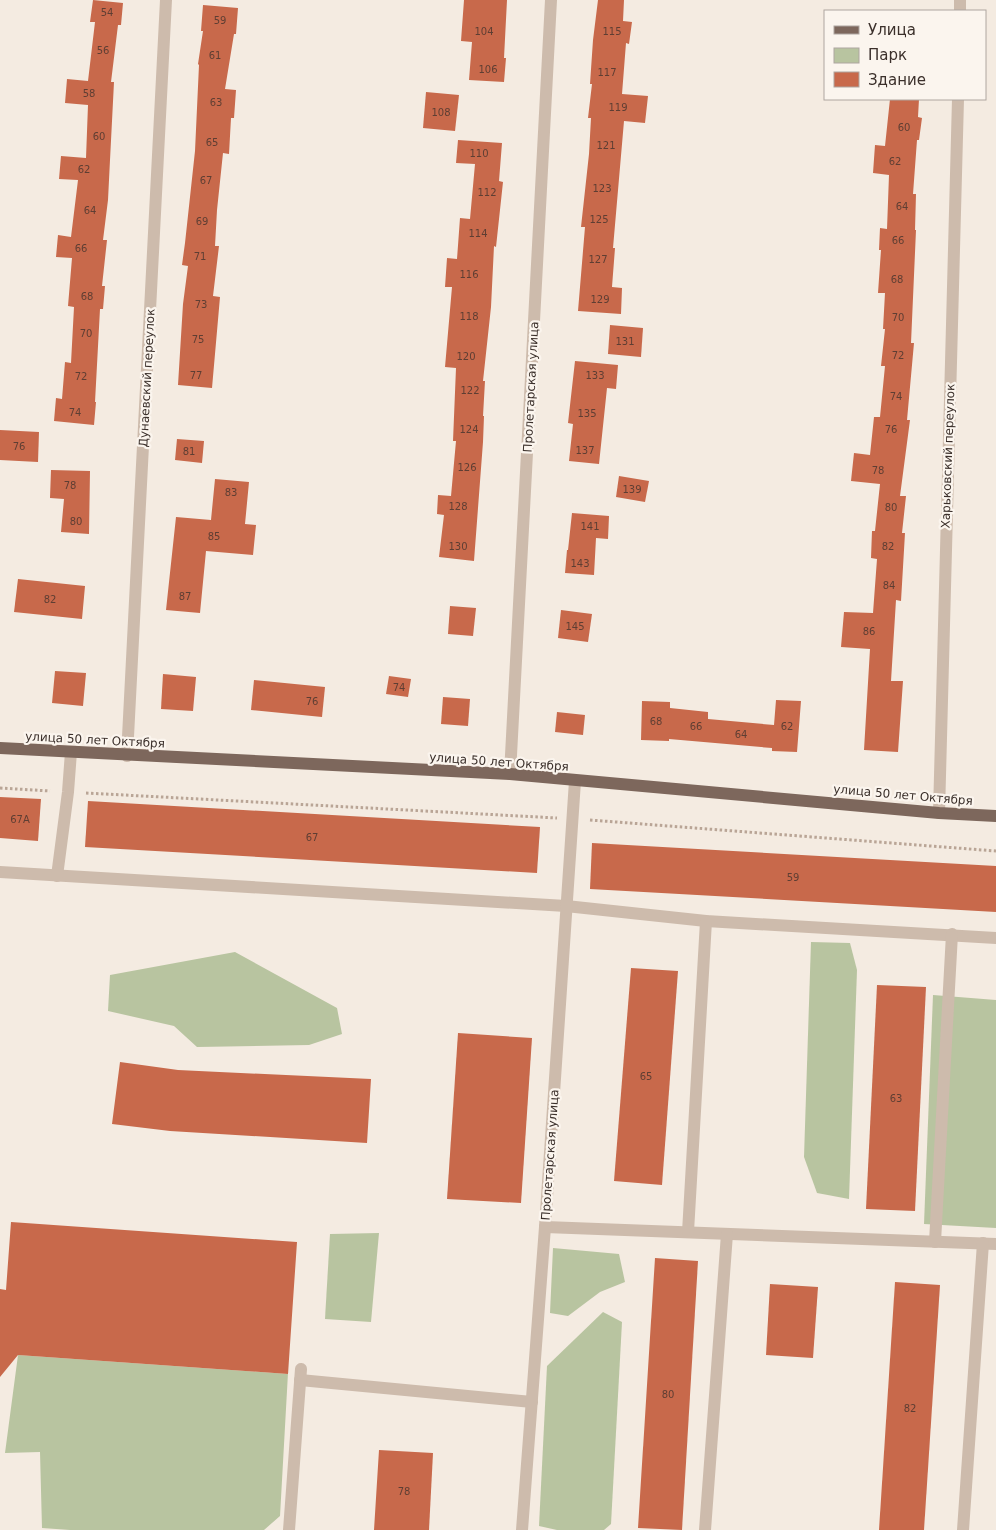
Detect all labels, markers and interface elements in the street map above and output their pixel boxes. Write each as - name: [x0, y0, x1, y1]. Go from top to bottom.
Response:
- house number: 54: [101, 7, 113, 18]
- legend: [824, 10, 986, 100]
- house number: 59: [214, 15, 226, 26]
- text: Улица: [868, 21, 916, 39]
- house number: 104: [474, 26, 494, 37]
- house number: 115: [602, 26, 622, 37]
- house number: 56: [97, 45, 109, 56]
- text: Парк: [868, 46, 907, 64]
- house number: 61: [209, 50, 221, 61]
- house number: 106: [478, 64, 498, 75]
- house number: 117: [597, 67, 617, 78]
- text: Здание: [868, 71, 926, 89]
- house number: 58: [83, 88, 95, 99]
- house number: 63: [210, 97, 222, 108]
- house number: 119: [608, 102, 628, 113]
- house number: 108: [431, 107, 451, 118]
- house number: 60: [898, 122, 910, 133]
- house number: 60: [93, 131, 105, 142]
- house number: 65: [206, 137, 218, 148]
- house number: 121: [596, 140, 616, 151]
- house number: 110: [469, 148, 489, 159]
- house number: 62: [889, 156, 901, 167]
- house number: 62: [78, 164, 90, 175]
- house number: 67: [200, 175, 212, 186]
- house number: 123: [592, 183, 612, 194]
- house number: 112: [477, 187, 497, 198]
- house number: 64: [896, 201, 908, 212]
- house number: 64: [84, 205, 96, 216]
- house number: 125: [589, 214, 609, 225]
- house number: 69: [196, 216, 208, 227]
- house number: 114: [468, 228, 488, 239]
- house number: 66: [892, 235, 904, 246]
- house number: 66: [75, 243, 87, 254]
- house number: 71: [194, 251, 206, 262]
- house number: 127: [588, 254, 608, 265]
- house number: 116: [459, 269, 479, 280]
- house number: 68: [891, 274, 903, 285]
- house number: 68: [81, 291, 93, 302]
- house number: 129: [590, 294, 610, 305]
- house number: 73: [195, 299, 207, 310]
- street label: Дунаевский переулок: [136, 308, 158, 448]
- house number: 118: [459, 311, 479, 322]
- house number: 70: [892, 312, 904, 323]
- street label: Пролетарская улица: [521, 321, 541, 453]
- house number: 70: [80, 328, 92, 339]
- house number: 75: [192, 334, 204, 345]
- house number: 131: [615, 336, 635, 347]
- house number: 72: [892, 350, 904, 361]
- house number: 120: [456, 351, 476, 362]
- house number: 77: [190, 370, 202, 381]
- house number: 133: [585, 370, 605, 381]
- house number: 72: [75, 371, 87, 382]
- street label: Харьковский переулок: [938, 383, 958, 529]
- house number: 122: [460, 385, 480, 396]
- house number: 74: [890, 391, 902, 402]
- house number: 74: [69, 407, 81, 418]
- house number: 135: [577, 408, 597, 419]
- house number: 124: [459, 424, 479, 435]
- house number: 76: [885, 424, 897, 435]
- house number: 76: [13, 441, 25, 452]
- house number: 137: [575, 445, 595, 456]
- house number: 81: [183, 446, 195, 457]
- house number: 126: [457, 462, 477, 473]
- house number: 78: [872, 465, 884, 476]
- house number: 78: [64, 480, 76, 491]
- house number: 139: [622, 484, 642, 495]
- house number: 83: [225, 487, 237, 498]
- house number: 128: [448, 501, 468, 512]
- house number: 80: [885, 502, 897, 513]
- house number: 80: [70, 516, 82, 527]
- house number: 141: [580, 521, 600, 532]
- house number: 85: [208, 531, 220, 542]
- house number: 130: [448, 541, 468, 552]
- house number: 82: [882, 541, 894, 552]
- house number: 143: [570, 558, 590, 569]
- house number: 84: [883, 580, 895, 591]
- house number: 87: [179, 591, 191, 602]
- house number: 82: [44, 594, 56, 605]
- house number: 145: [565, 621, 585, 632]
- house number: 86: [863, 626, 875, 637]
- house number: 74: [393, 682, 405, 693]
- house number: 76: [306, 696, 318, 707]
- house number: 68: [650, 716, 662, 727]
- house number: 66: [690, 721, 702, 732]
- house number: 62: [781, 721, 793, 732]
- street label: улица 50 лет Октября: [25, 729, 165, 751]
- house number: 64: [735, 729, 747, 740]
- street label: улица 50 лет Октября: [429, 750, 569, 774]
- street label: улица 50 лет Октября: [833, 782, 973, 808]
- house number: 67А: [10, 814, 30, 825]
- house number: 67: [306, 832, 318, 843]
- house number: 59: [787, 872, 799, 883]
- house number: 65: [640, 1071, 652, 1082]
- street label: Пролетарская улица: [538, 1089, 562, 1221]
- house number: 63: [890, 1093, 902, 1104]
- house number: 80: [662, 1389, 674, 1400]
- house number: 82: [904, 1403, 916, 1414]
- house number: 78: [398, 1486, 410, 1497]

